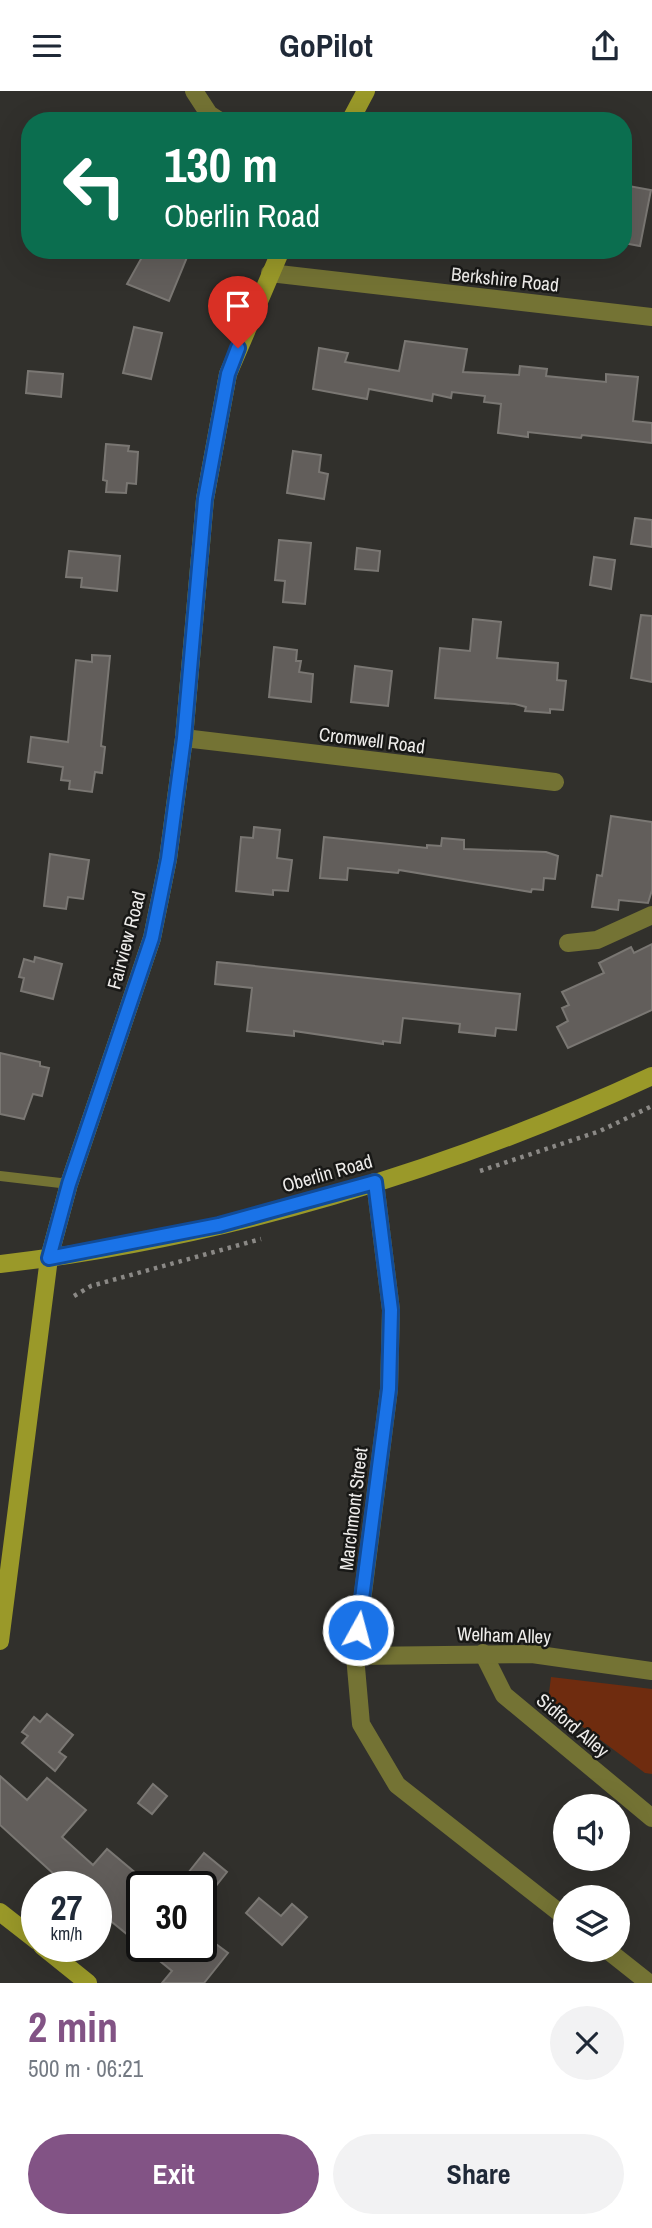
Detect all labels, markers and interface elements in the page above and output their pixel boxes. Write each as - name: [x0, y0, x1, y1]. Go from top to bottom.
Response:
- text: GoPilot: [279, 24, 373, 67]
- icon: menu: [28, 27, 66, 65]
- icon: share: [586, 27, 624, 65]
- text: 130 m: [164, 131, 278, 197]
- icon: left: [49, 140, 140, 231]
- text: Oberlin Road: [164, 194, 320, 237]
- street label: Berkshire Road: [450, 260, 560, 298]
- pin: [208, 276, 268, 348]
- icon: arrive: [219, 287, 257, 325]
- street label: Cromwell Road: [318, 721, 426, 759]
- street label: Fairview Road: [100, 888, 152, 992]
- street label: Oberlin Road: [279, 1148, 375, 1198]
- street label: Marchmont Street: [333, 1445, 374, 1572]
- position arrow: [321, 1593, 395, 1667]
- street label: Welham Alley: [457, 1620, 552, 1650]
- street label: Sidford Alley: [531, 1687, 615, 1763]
- map controls: [553, 1794, 630, 1962]
- button: sound: [553, 1794, 630, 1871]
- speed limit sign: 30: [126, 1871, 217, 1962]
- text: 27: [51, 1884, 82, 1931]
- button: layers: [553, 1885, 630, 1962]
- text: km/h: [51, 1921, 83, 1946]
- text: 2 min: [28, 1999, 118, 2055]
- button: close: [550, 2006, 624, 2080]
- text: 500 m · 06:21: [28, 2053, 143, 2084]
- button: Exit: [28, 2134, 319, 2214]
- button: Share: [333, 2134, 624, 2214]

